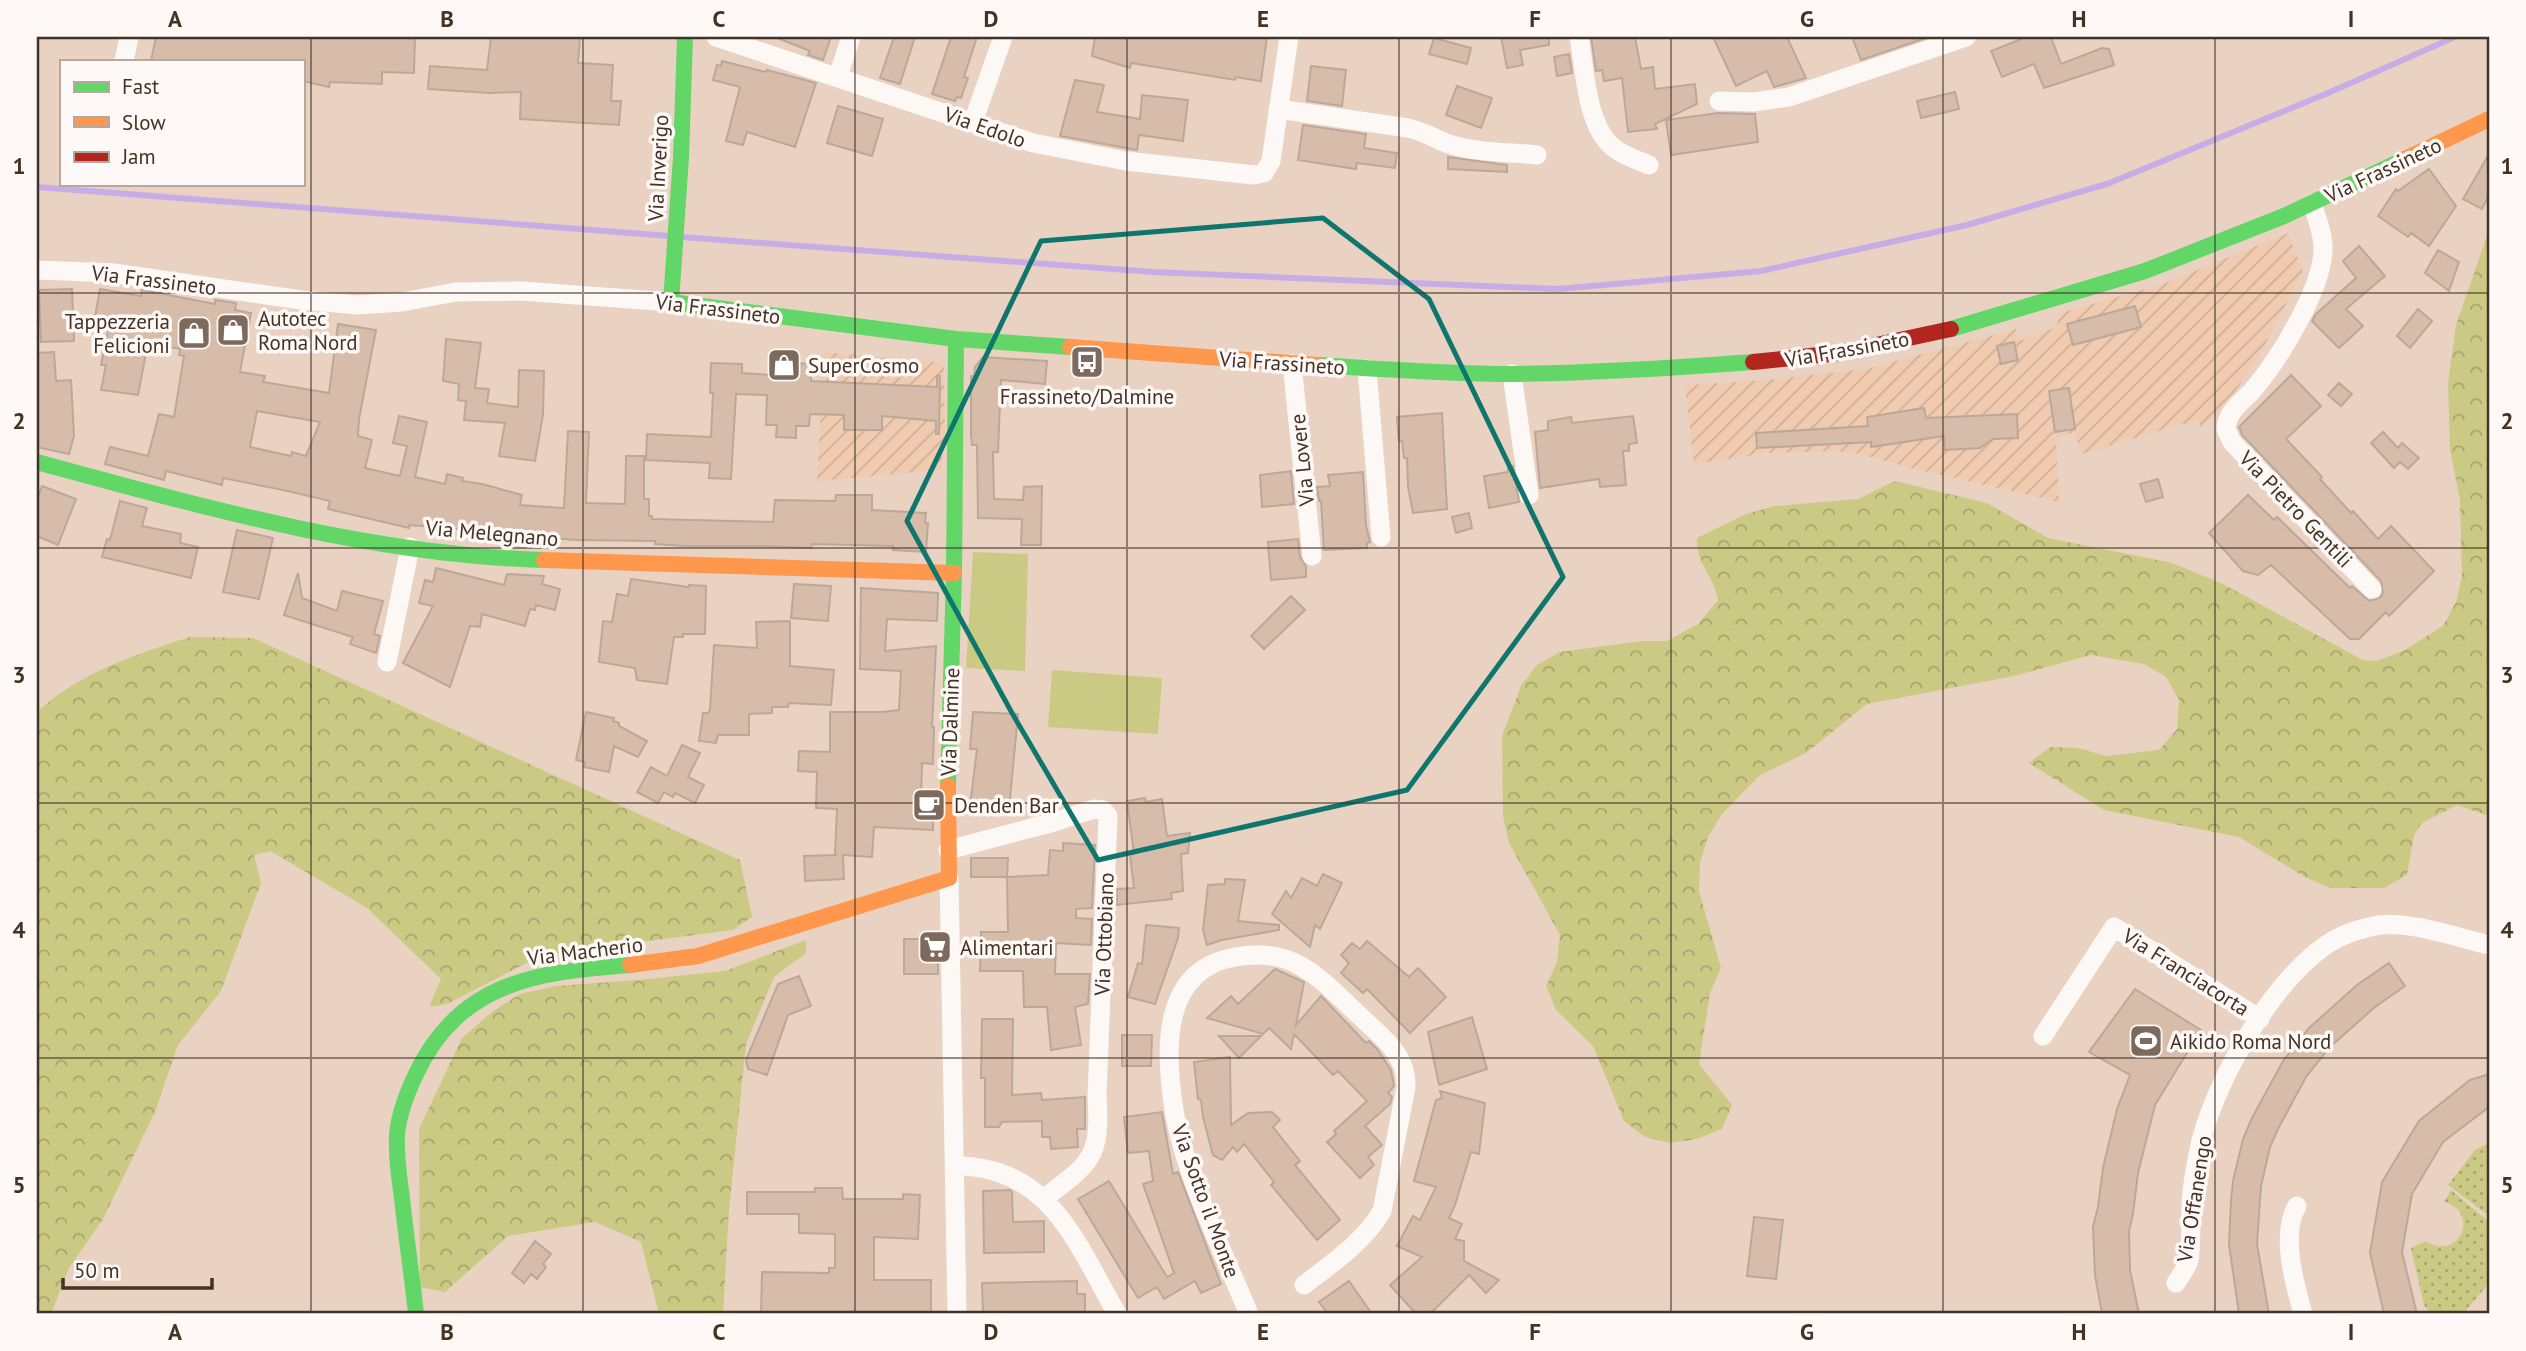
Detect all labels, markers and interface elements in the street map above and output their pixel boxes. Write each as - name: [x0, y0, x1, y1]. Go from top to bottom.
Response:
- text: A: [168, 4, 182, 33]
- text: B: [440, 4, 454, 33]
- text: C: [713, 4, 726, 33]
- text: D: [984, 4, 998, 33]
- text: E: [1257, 4, 1269, 33]
- text: F: [1529, 4, 1541, 33]
- text: G: [1800, 4, 1814, 33]
- text: H: [2072, 4, 2086, 33]
- text: I: [2348, 4, 2354, 33]
- legend: [60, 60, 304, 186]
- text: Fast: [122, 73, 159, 100]
- street label: Via Edolo: [940, 100, 1029, 154]
- text: Slow: [122, 109, 166, 136]
- street label: Via Inverigo: [642, 114, 674, 223]
- street label: Via Frassineto: [2319, 131, 2446, 209]
- text: Jam: [121, 143, 156, 170]
- text: 1: [12, 151, 26, 180]
- text: 1: [2500, 151, 2514, 180]
- street label: Via Frassineto: [89, 259, 218, 301]
- street label: Via Frassineto: [653, 288, 782, 330]
- place label: Autotec Roma Nord: [258, 305, 358, 356]
- place label: Tappezzeria Felicioni: [65, 308, 170, 359]
- shop icon: Autotec Roma Nord: [214, 311, 252, 349]
- shop icon: Tappezzeria Felicioni: [175, 314, 213, 352]
- street label: Via Frassineto: [1782, 325, 1911, 373]
- bus stop icon: Frassineto/Dalmine: [1068, 343, 1106, 381]
- street label: Via Frassineto: [1217, 345, 1346, 381]
- shop icon: SuperCosmo: [765, 346, 803, 384]
- place label: SuperCosmo: [808, 352, 919, 379]
- place label: Frassineto/Dalmine: [1000, 383, 1174, 410]
- text: 2: [12, 406, 26, 435]
- text: 2: [2500, 406, 2514, 435]
- street label: Via Lovere: [1284, 413, 1320, 508]
- street label: Via Pietro Gentili: [2233, 444, 2359, 573]
- street label: Via Melegnano: [423, 514, 560, 552]
- text: 3: [12, 660, 26, 689]
- text: 3: [2500, 660, 2514, 689]
- street label: Via Dalmine: [935, 667, 965, 778]
- cafe icon: Denden Bar: [910, 786, 948, 824]
- place label: Denden Bar: [954, 792, 1059, 819]
- street label: Via Ottobiano: [1088, 872, 1120, 997]
- text: 4: [12, 915, 26, 944]
- text: 4: [2500, 915, 2514, 944]
- street label: Via Franciacorta: [2117, 922, 2254, 1022]
- supermarket icon: Alimentari: [916, 928, 954, 966]
- street label: Via Macherio: [525, 931, 644, 972]
- place label: Alimentari: [960, 934, 1054, 961]
- sports icon: Aikido Roma Nord: [2127, 1022, 2165, 1060]
- place label: Aikido Roma Nord: [2170, 1028, 2331, 1055]
- street label: Via Sotto il Monte: [1165, 1120, 1246, 1281]
- street label: Via Offanengo: [2171, 1134, 2217, 1265]
- text: 5: [12, 1170, 26, 1199]
- text: 5: [2500, 1170, 2514, 1199]
- scale bar: [63, 1246, 212, 1290]
- text: 50 m: [74, 1257, 120, 1284]
- text: A: [168, 1317, 182, 1346]
- text: B: [440, 1317, 454, 1346]
- text: C: [713, 1317, 726, 1346]
- text: D: [984, 1317, 998, 1346]
- text: E: [1257, 1317, 1269, 1346]
- text: F: [1529, 1317, 1541, 1346]
- text: G: [1800, 1317, 1814, 1346]
- text: H: [2072, 1317, 2086, 1346]
- text: I: [2348, 1317, 2354, 1346]

